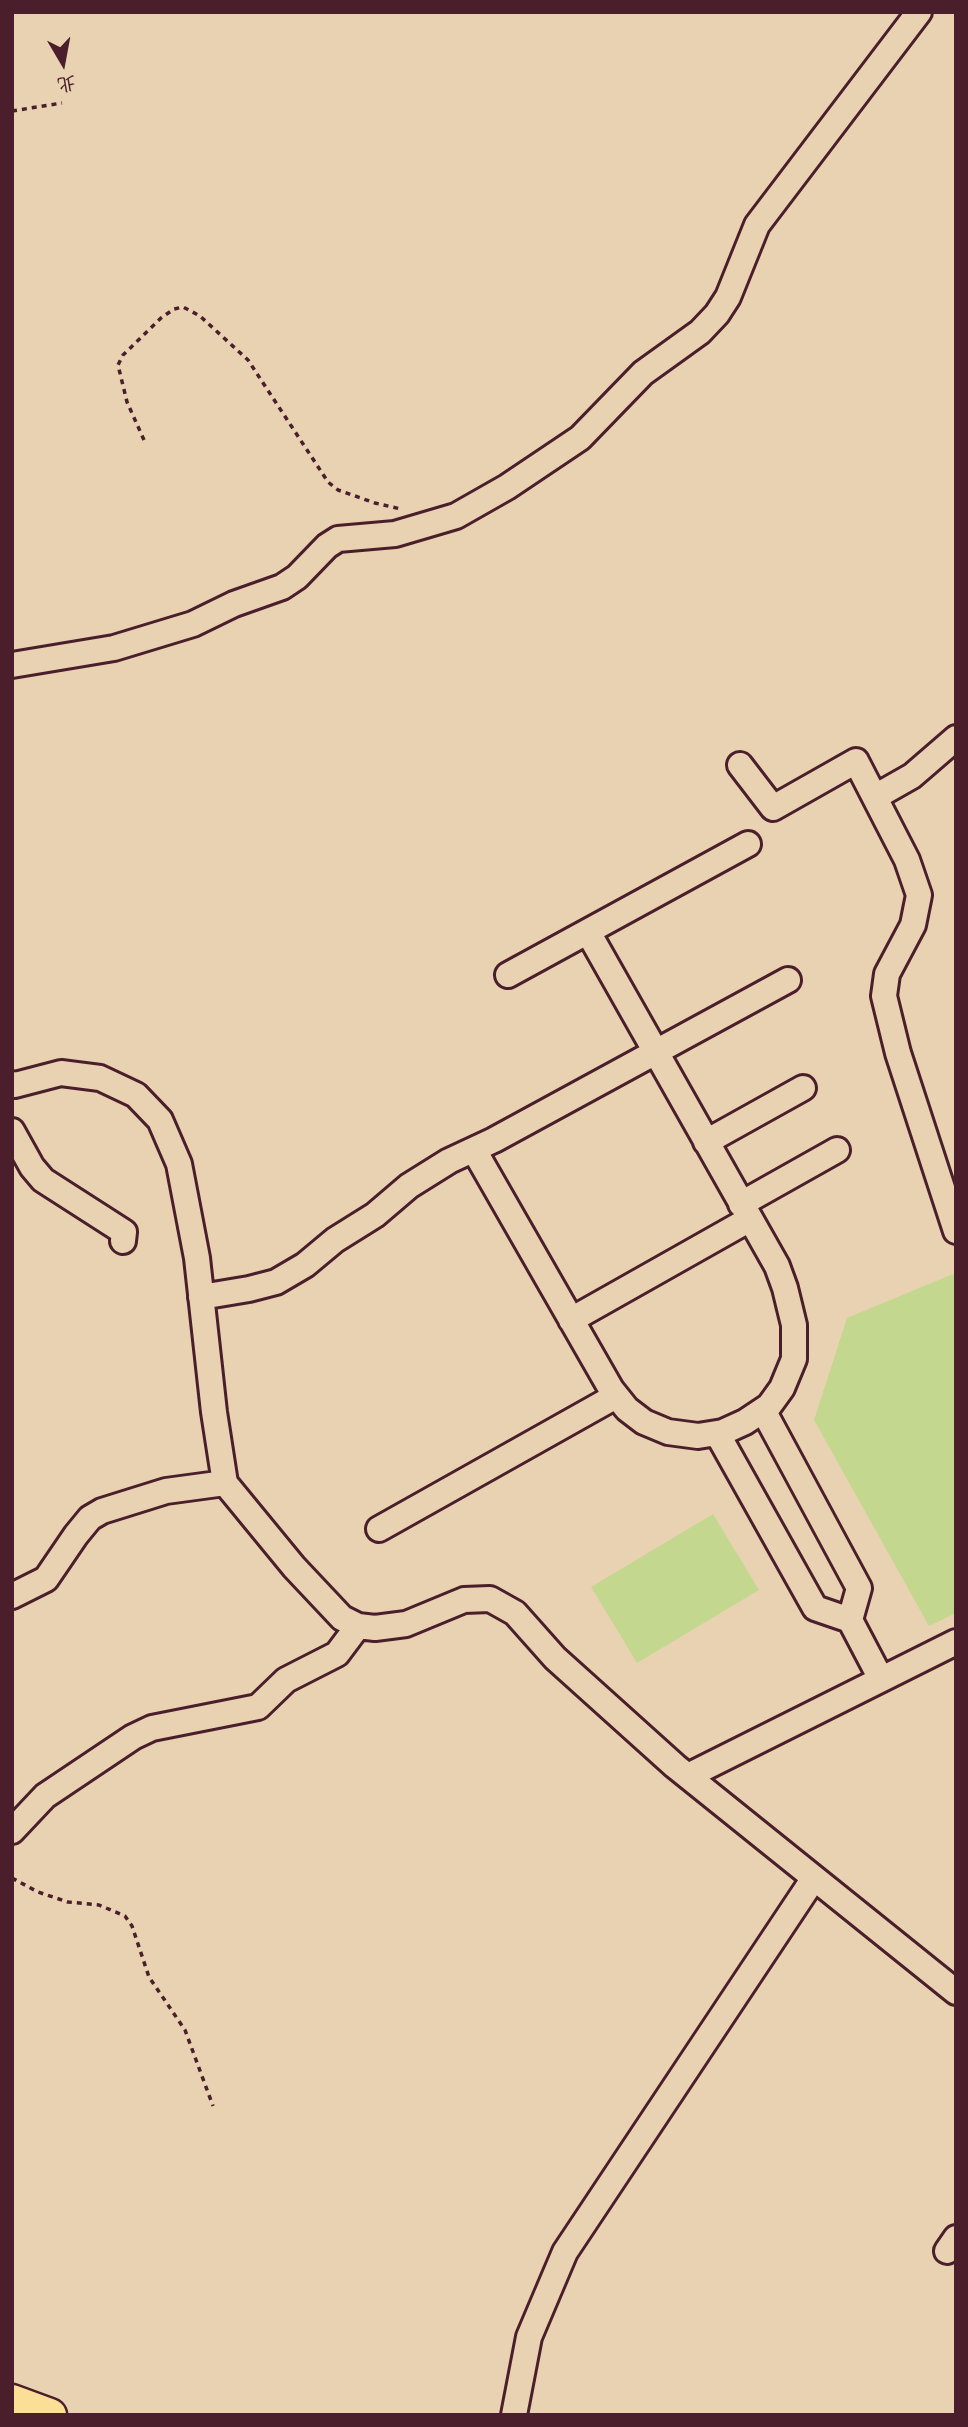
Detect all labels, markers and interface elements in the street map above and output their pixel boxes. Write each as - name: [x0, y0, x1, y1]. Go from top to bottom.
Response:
- north arrow: [28, 28, 98, 98]
- text: 北: [55, 71, 78, 96]

